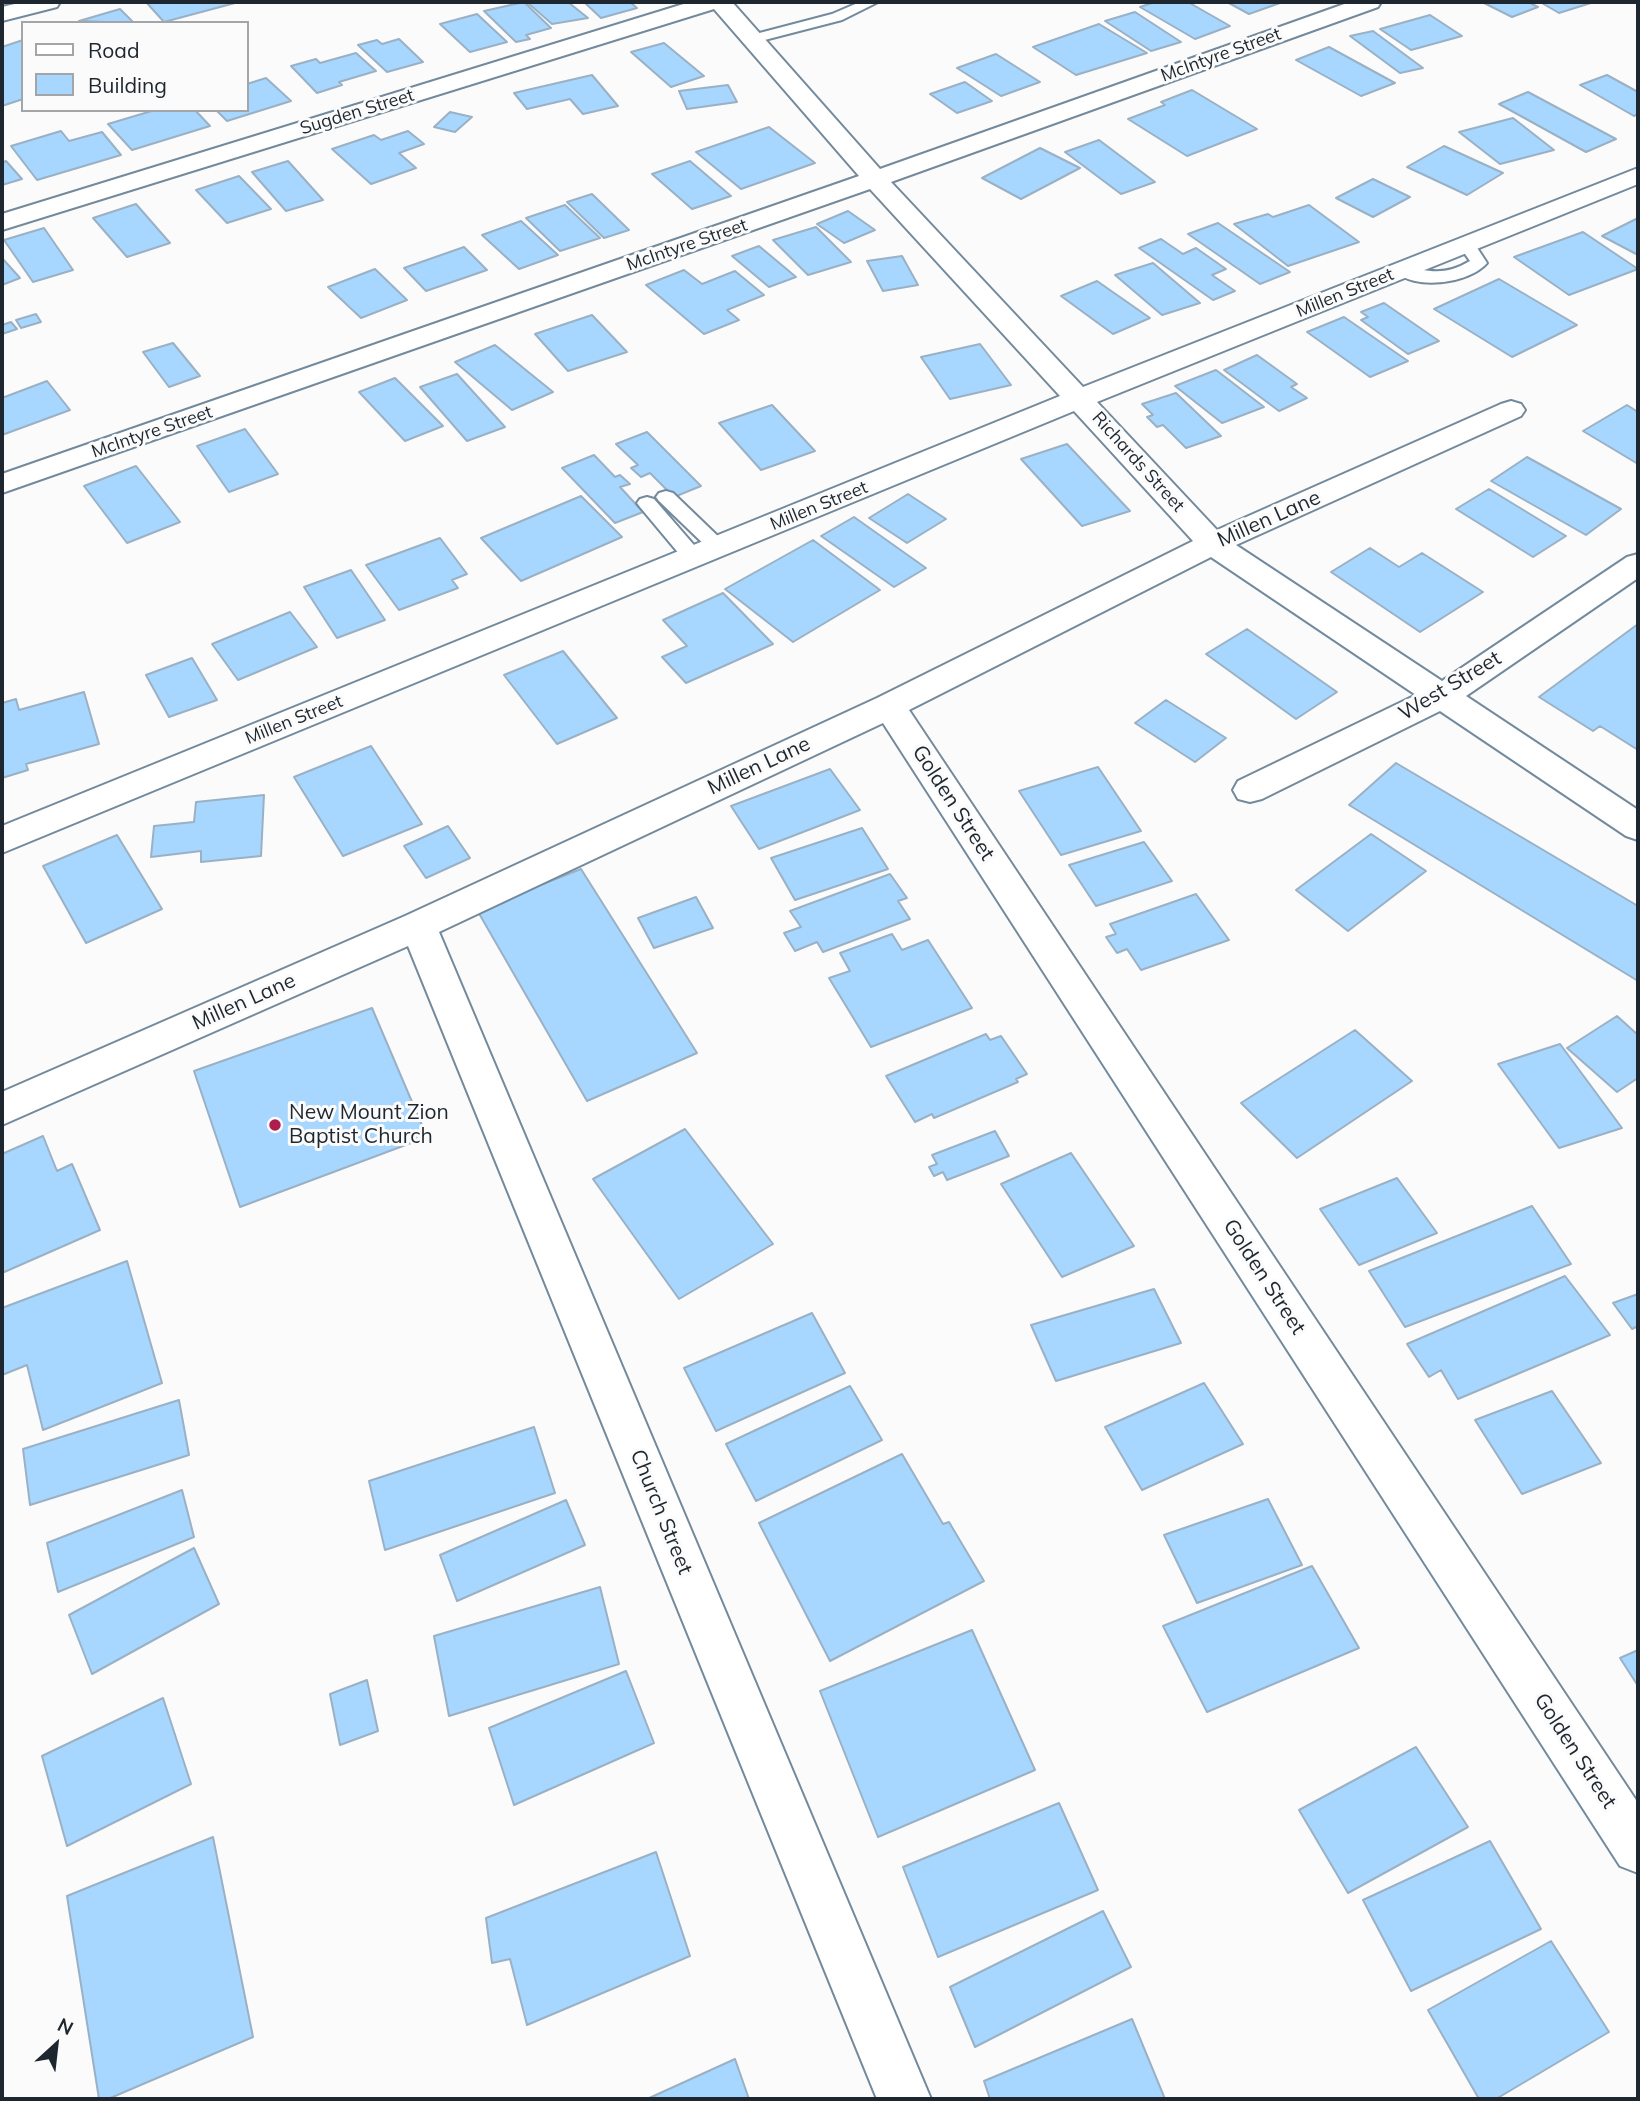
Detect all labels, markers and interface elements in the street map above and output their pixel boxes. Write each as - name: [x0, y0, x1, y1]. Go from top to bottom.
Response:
- legend: [21, 21, 248, 112]
- street label: McIntyre Street: [1158, 23, 1284, 87]
- text: Road: [88, 37, 139, 63]
- text: Building: [88, 72, 167, 98]
- street label: Sugden Street: [297, 84, 417, 140]
- street label: McIntyre Street: [624, 214, 750, 276]
- street label: Millen Street: [1293, 264, 1397, 322]
- street label: McIntyre Street: [89, 401, 215, 463]
- street label: Richards Street: [1087, 407, 1189, 517]
- street label: Millen Street: [767, 477, 871, 535]
- street label: Millen Lane: [1214, 485, 1324, 553]
- street label: West Street: [1394, 646, 1506, 726]
- street label: Millen Street: [242, 691, 346, 749]
- street label: Millen Lane: [704, 731, 814, 801]
- street label: Golden Street: [906, 741, 1000, 865]
- street label: Millen Lane: [189, 968, 299, 1036]
- place label: New Mount Zion Baptist Church: [289, 1100, 449, 1150]
- marker: New Mount Zion Baptist Church: [267, 1117, 283, 1133]
- street label: Golden Street: [1217, 1215, 1311, 1339]
- street label: Church Street: [624, 1446, 698, 1578]
- street label: Golden Street: [1528, 1689, 1622, 1813]
- north arrow: [21, 2010, 91, 2080]
- text: N: [54, 2012, 77, 2040]

